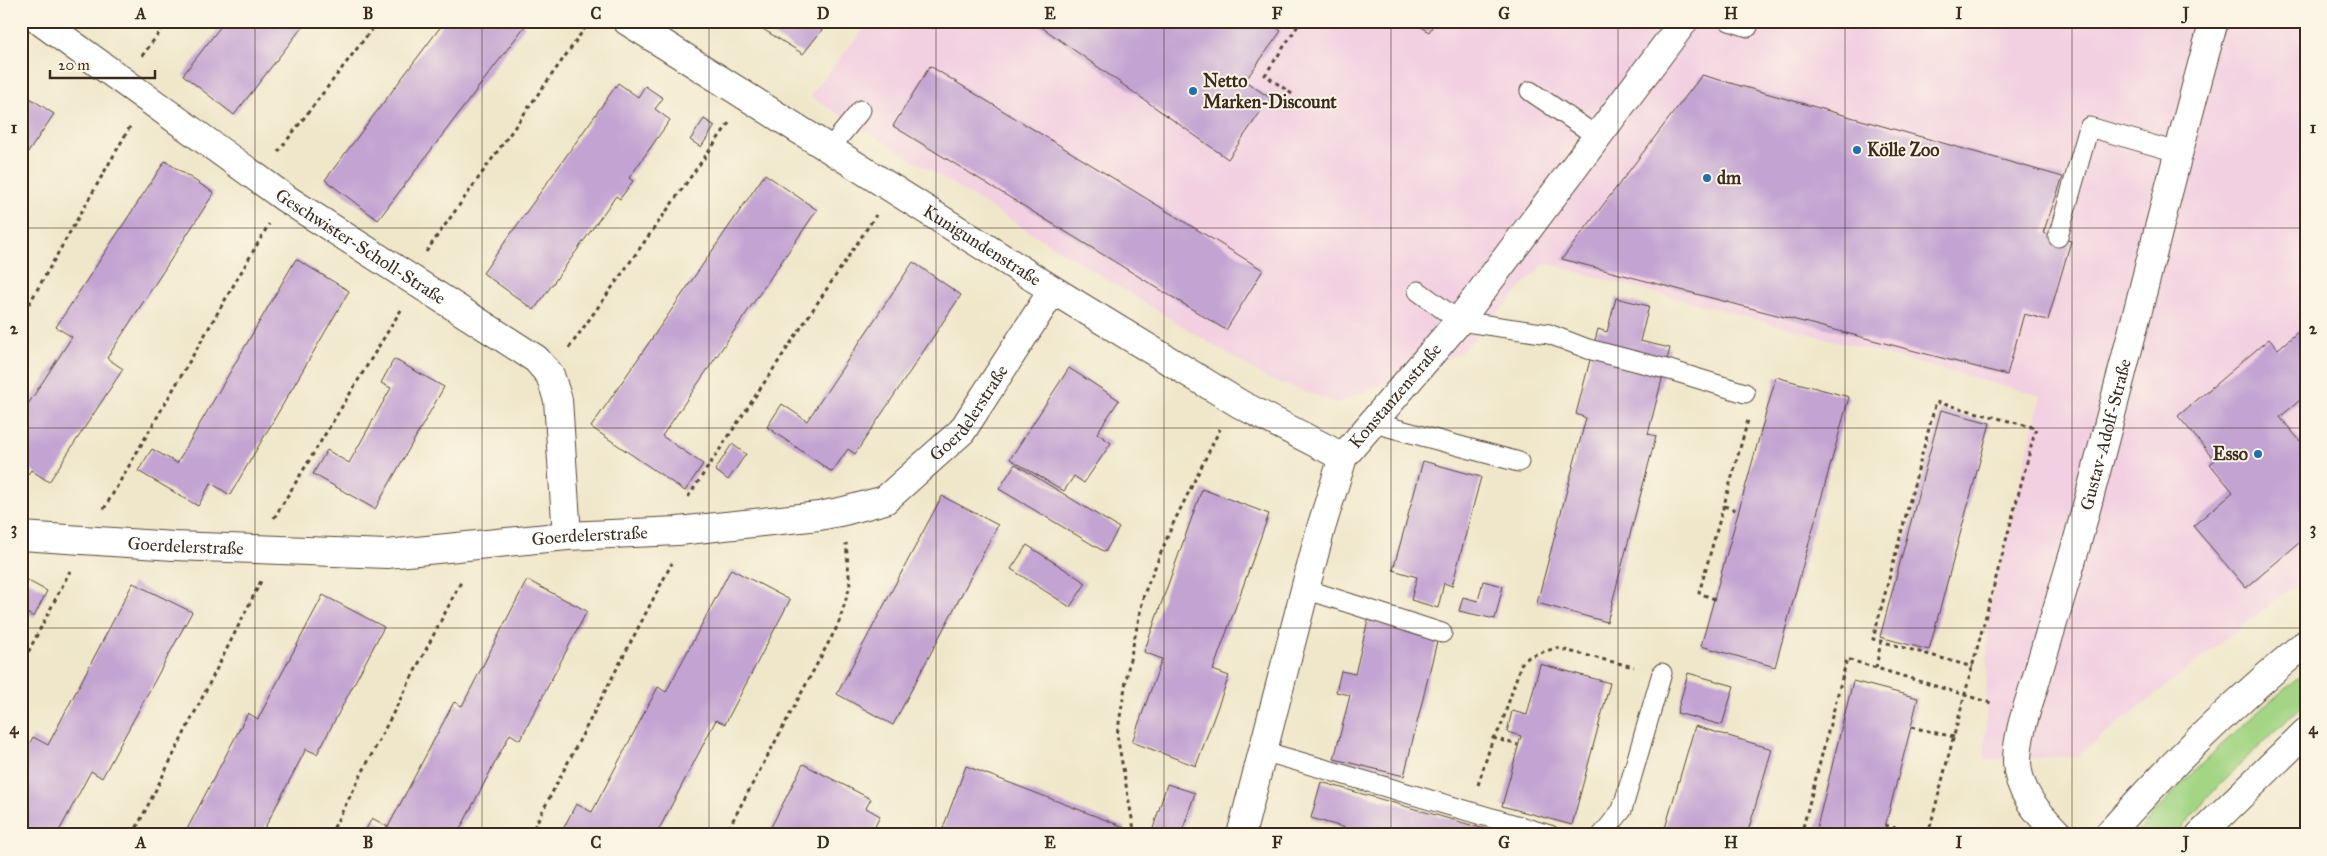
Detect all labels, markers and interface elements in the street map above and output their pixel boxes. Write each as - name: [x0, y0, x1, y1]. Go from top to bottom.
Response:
- text: A: [135, 4, 147, 23]
- text: B: [363, 4, 373, 23]
- text: C: [591, 4, 602, 23]
- text: D: [817, 4, 830, 23]
- text: E: [1044, 4, 1056, 23]
- text: F: [1272, 4, 1283, 23]
- text: G: [1498, 4, 1510, 23]
- text: H: [1724, 4, 1738, 23]
- text: I: [1956, 4, 1963, 23]
- text: J: [2181, 4, 2190, 24]
- scale bar: [50, 48, 155, 80]
- text: 20 m: [58, 56, 90, 74]
- place label: Netto Marken-Discount: [1203, 70, 1337, 113]
- marker: Netto Marken-Discount: [1187, 85, 1199, 97]
- text: 1: [11, 118, 18, 137]
- text: 1: [2310, 118, 2317, 137]
- place label: Kölle Zoo: [1867, 139, 1939, 161]
- marker: Kölle Zoo: [1851, 144, 1863, 156]
- place label: dm: [1717, 167, 1742, 189]
- marker: dm: [1701, 172, 1713, 184]
- street label: Geschwister-Scholl-Straße: [271, 184, 450, 309]
- street label: Kunigundenstraße: [919, 200, 1045, 291]
- text: 2: [10, 319, 19, 338]
- text: 2: [2309, 319, 2318, 338]
- street label: Konstanzenstraße: [1344, 339, 1446, 453]
- street label: Gustav-Adolf-Straße: [2075, 356, 2136, 513]
- street label: Goerdelerstraße: [925, 361, 1013, 466]
- place label: Esso: [2213, 443, 2248, 465]
- marker: Esso: [2252, 448, 2264, 460]
- text: 3: [11, 519, 17, 539]
- text: 3: [2310, 519, 2316, 539]
- street label: Goerdelerstraße: [531, 521, 648, 550]
- street label: Goerdelerstraße: [127, 532, 244, 560]
- text: 4: [10, 719, 20, 739]
- text: 4: [2309, 719, 2319, 739]
- text: A: [135, 833, 147, 852]
- text: B: [363, 833, 373, 852]
- text: C: [591, 833, 602, 852]
- text: D: [817, 833, 830, 852]
- text: E: [1044, 833, 1056, 852]
- text: F: [1272, 833, 1283, 852]
- text: G: [1498, 833, 1510, 852]
- text: H: [1724, 833, 1738, 852]
- text: I: [1956, 833, 1963, 852]
- text: J: [2181, 833, 2190, 853]

